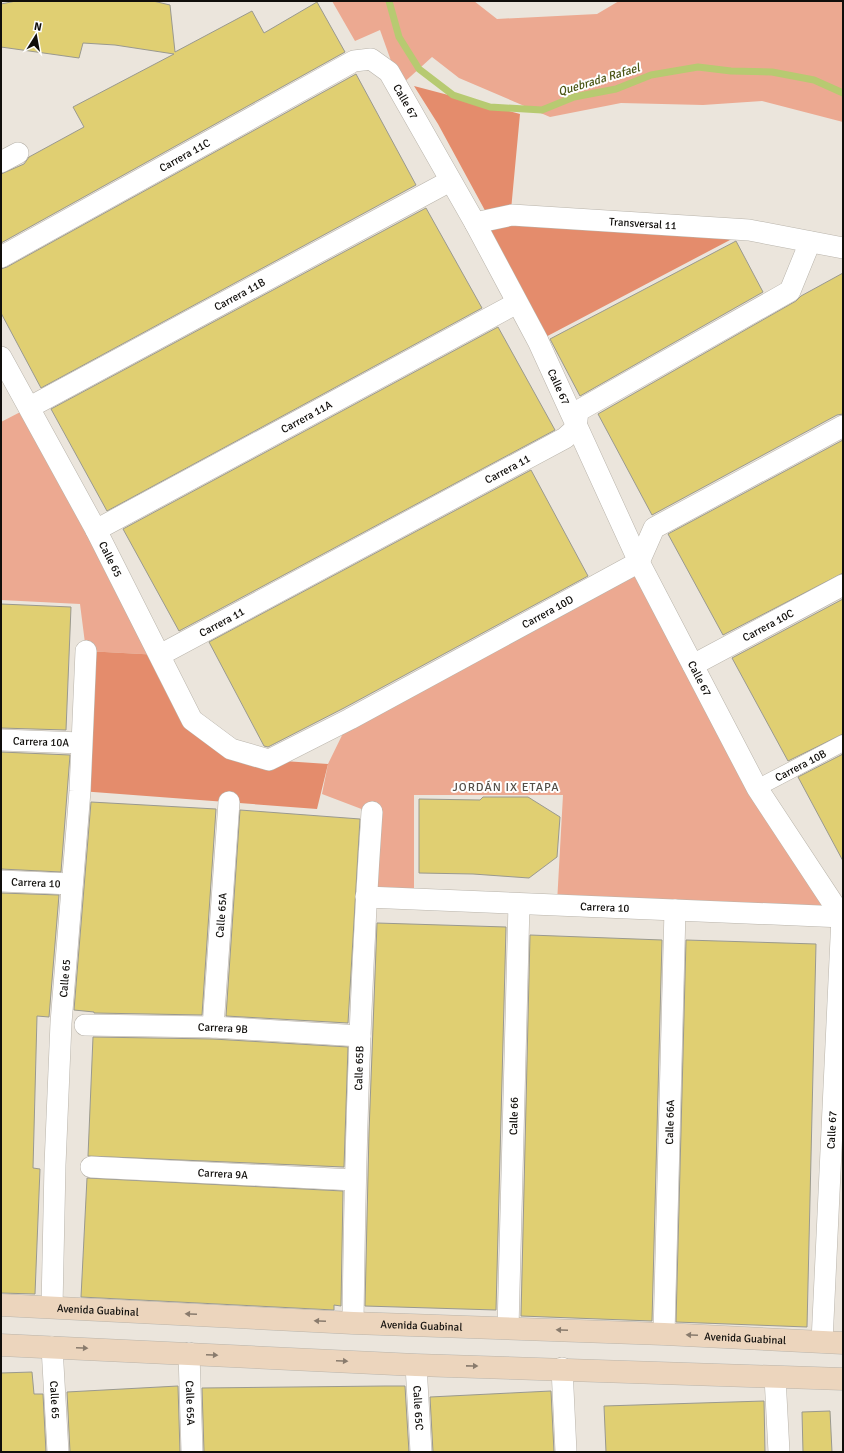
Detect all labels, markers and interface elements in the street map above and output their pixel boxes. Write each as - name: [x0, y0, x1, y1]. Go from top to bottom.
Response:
- north arrow: [16, 16, 56, 56]
- text: N: [33, 20, 43, 34]
- water label: Quebrada Rafael: [556, 60, 643, 100]
- street label: Calle 67: [391, 82, 421, 121]
- street label: Carrera 11C: [157, 136, 213, 174]
- street label: Transversal 11: [609, 215, 677, 232]
- street label: Carrera 11B: [212, 275, 268, 313]
- street label: Calle 67: [545, 367, 573, 407]
- street label: Carrera 11A: [279, 397, 334, 436]
- street label: Carrera 11: [482, 451, 532, 486]
- street label: Calle 65: [96, 539, 125, 579]
- street label: Carrera 10D: [520, 592, 576, 631]
- street label: Carrera 11: [197, 605, 247, 639]
- street label: Carrera 10C: [740, 606, 796, 644]
- street label: Calle 67: [685, 659, 714, 698]
- street label: Carrera 10A: [13, 734, 70, 749]
- street label: Carrera 10B: [773, 746, 829, 784]
- district label: JORDÁN IX ETAPA: [452, 780, 560, 795]
- street label: Carrera 10: [11, 875, 61, 890]
- street label: Calle 65A: [213, 892, 229, 938]
- street label: Carrera 10: [580, 899, 630, 915]
- street label: Calle 65: [57, 959, 73, 998]
- street label: Carrera 9B: [198, 1020, 249, 1036]
- street label: Calle 65B: [351, 1045, 366, 1091]
- street label: Calle 66: [507, 1097, 520, 1135]
- street label: Calle 66A: [662, 1099, 677, 1145]
- street label: Calle 67: [825, 1111, 839, 1149]
- street label: Carrera 9A: [197, 1166, 249, 1181]
- street label: Avenida Guabinal: [57, 1301, 139, 1319]
- one-way arrow: [185, 1311, 197, 1318]
- street label: Avenida Guabinal: [380, 1317, 463, 1333]
- one-way arrow: [314, 1318, 326, 1325]
- one-way arrow: [555, 1327, 568, 1333]
- street label: Avenida Guabinal: [704, 1330, 787, 1347]
- one-way arrow: [686, 1332, 698, 1339]
- one-way arrow: [76, 1345, 88, 1352]
- one-way arrow: [206, 1351, 218, 1358]
- one-way arrow: [336, 1358, 349, 1364]
- one-way arrow: [466, 1363, 479, 1369]
- street label: Calle 65: [47, 1380, 63, 1419]
- street label: Calle 65A: [183, 1380, 198, 1426]
- street label: Calle 65C: [411, 1385, 426, 1431]

